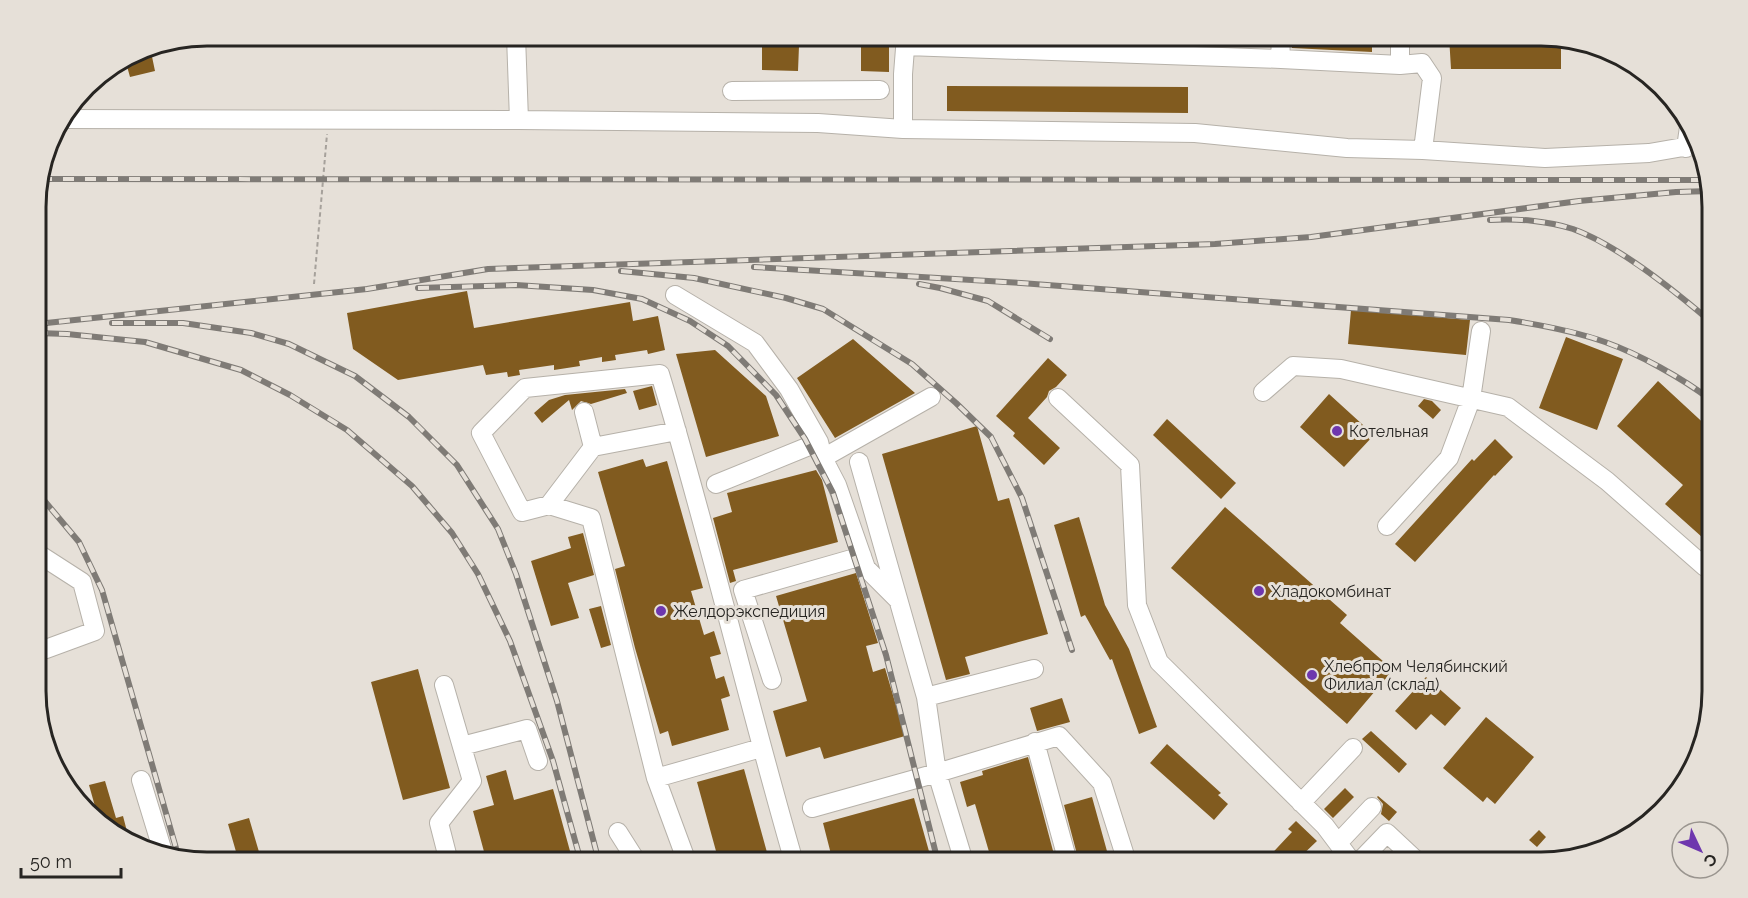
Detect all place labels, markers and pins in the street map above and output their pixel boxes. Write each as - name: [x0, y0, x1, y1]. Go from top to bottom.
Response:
- place label: Котельная: [1349, 422, 1428, 441]
- marker: Котельная: [1330, 424, 1344, 438]
- place label: Хладокомбинат: [1271, 582, 1392, 601]
- marker: Хладокомбинат: [1252, 584, 1266, 598]
- place label: Желдорэкспедиция: [673, 602, 825, 621]
- marker: Желдорэкспедиция: [654, 604, 668, 618]
- place label: Хлебпром Челябинский Филиал (склад): [1324, 657, 1508, 694]
- marker: Хлебпром Челябинский Филиал (склад): [1305, 668, 1319, 682]

